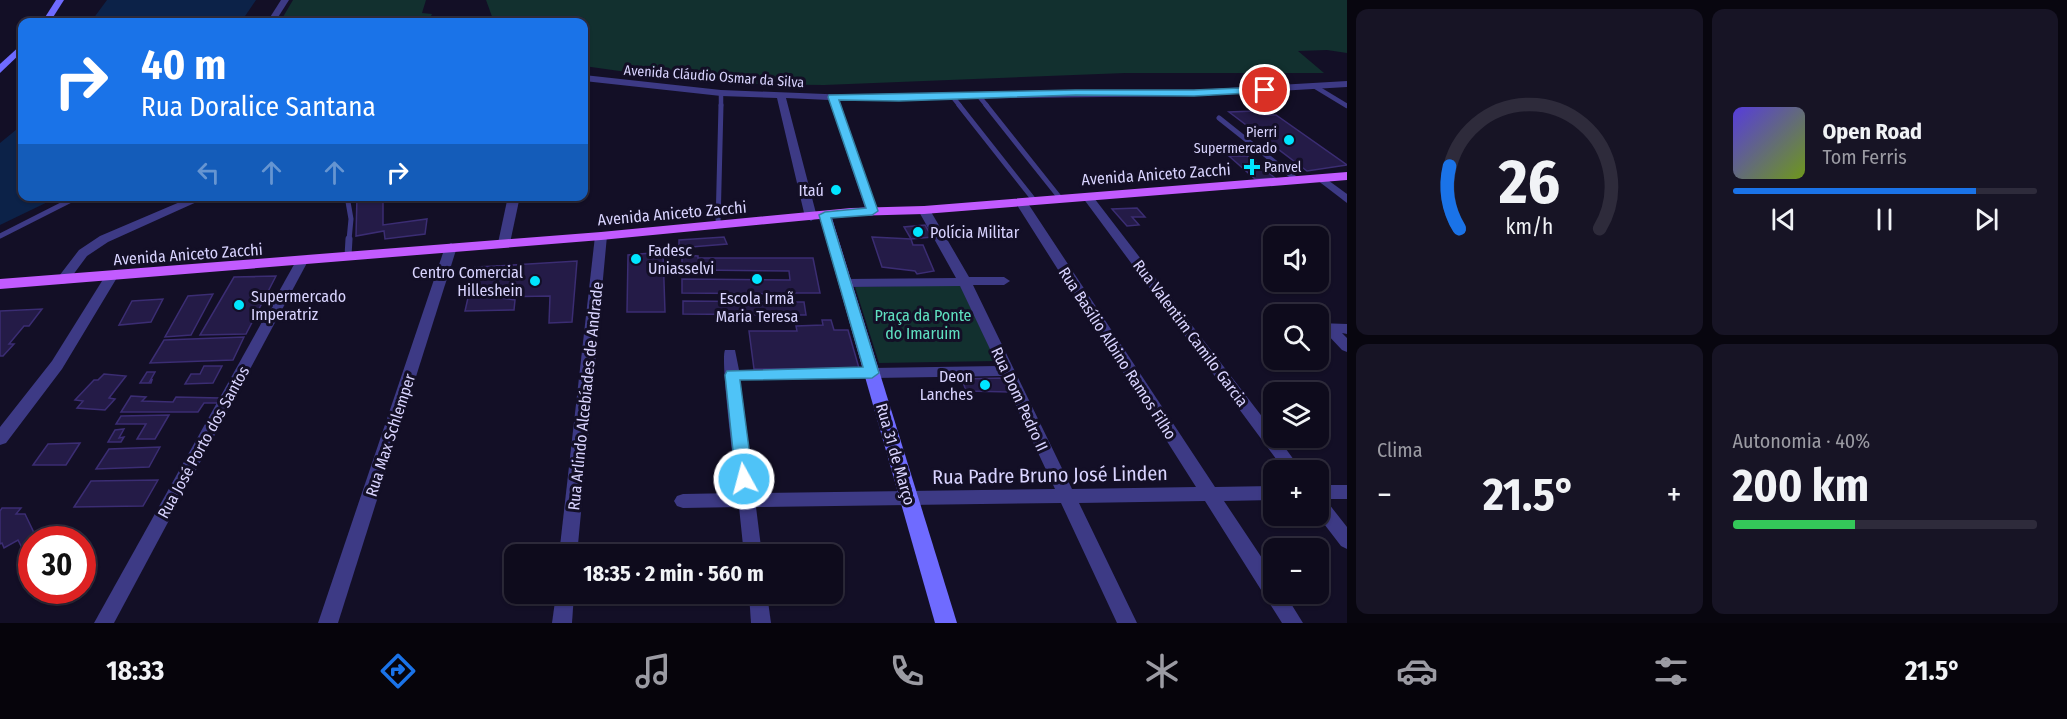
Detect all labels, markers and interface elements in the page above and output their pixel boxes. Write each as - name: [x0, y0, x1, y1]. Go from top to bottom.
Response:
- text: 40 m: [141, 40, 226, 90]
- icon: right: [42, 42, 120, 120]
- street label: Avenida Cláudio Osmar da Silva: [623, 62, 805, 91]
- pin: [1239, 64, 1290, 115]
- icon: arrive: [1248, 73, 1281, 106]
- text: Rua Doralice Santana: [141, 91, 376, 123]
- text: Open Road: [1823, 118, 1922, 145]
- place label: Pierri Supermercado: [1194, 124, 1277, 157]
- marker: Pierri Supermercado: [1282, 133, 1296, 147]
- text: 26: [1497, 145, 1560, 220]
- text: Tom Ferris: [1823, 145, 1907, 169]
- icon: left: [192, 156, 225, 189]
- icon: ahead: [255, 156, 288, 189]
- icon: ahead: [318, 156, 351, 189]
- icon: right: [381, 156, 414, 189]
- place label: Panvel: [1264, 159, 1302, 176]
- street label: Avenida Aniceto Zacchi: [1081, 160, 1231, 189]
- marker: Panvel: [1245, 160, 1259, 174]
- place label: Itaú: [798, 181, 824, 200]
- marker: Itaú: [829, 183, 843, 197]
- street label: Avenida Aniceto Zacchi: [597, 198, 747, 229]
- icon: previous: [1767, 203, 1800, 236]
- icon: pause: [1868, 203, 1901, 236]
- icon: next: [1970, 203, 2003, 236]
- text: km/h: [1505, 214, 1553, 240]
- place label: Polícia Militar: [930, 223, 1020, 242]
- marker: Polícia Militar: [911, 225, 925, 239]
- map controls: [1263, 226, 1329, 604]
- button: sound: [1263, 226, 1329, 292]
- street label: Avenida Aniceto Zacchi: [113, 240, 263, 269]
- place label: Fadesc Uniasselvi: [648, 241, 714, 278]
- marker: Fadesc Uniasselvi: [629, 252, 643, 266]
- street label: Rua Valentim Camilo Garcia: [1129, 256, 1252, 411]
- place label: Centro Comercial Hilleshein: [412, 263, 523, 300]
- street label: Rua Basílio Albino Ramos Filho: [1055, 264, 1180, 443]
- marker: Escola Irmã Maria Teresa: [750, 272, 764, 286]
- marker: Centro Comercial Hilleshein: [528, 274, 542, 288]
- street label: Rua Arlindo Alcebíades de Andrade: [564, 281, 607, 511]
- place label: Supermercado Imperatriz: [251, 287, 346, 324]
- place label: Escola Irmã Maria Teresa: [716, 289, 798, 326]
- marker: Supermercado Imperatriz: [232, 298, 246, 312]
- button: search: [1263, 304, 1329, 370]
- park label: Praça da Ponte do Imaruim: [874, 306, 972, 343]
- street label: Rua Dom Pedro II: [987, 344, 1052, 454]
- street label: Rua José Porto dos Santos: [154, 363, 253, 522]
- place label: Deon Lanches: [920, 367, 973, 404]
- street label: Rua Max Schlemper: [362, 371, 419, 499]
- marker: Deon Lanches: [978, 378, 992, 392]
- button: layers: [1263, 382, 1329, 448]
- street label: Rua 31 de Março: [872, 401, 919, 507]
- text: Autonomia · 40%: [1733, 429, 1870, 453]
- text: Clima: [1377, 438, 1422, 462]
- position arrow: [712, 447, 776, 511]
- text: 200 km: [1733, 459, 1869, 513]
- button: +: [1263, 460, 1329, 526]
- street label: Rua Padre Bruno José Linden: [932, 461, 1168, 489]
- text: 21.5°: [1483, 468, 1575, 522]
- text: −: [1377, 475, 1392, 515]
- text: +: [1666, 475, 1682, 515]
- speed limit sign: 30: [18, 526, 96, 604]
- button: −: [1263, 538, 1329, 604]
- text: 18:35 · 2 min · 560 m: [583, 560, 764, 587]
- icon: directions: [377, 650, 419, 692]
- icon: music: [632, 650, 674, 692]
- icon: phone: [886, 650, 928, 692]
- icon: climate: [1141, 650, 1183, 692]
- icon: car: [1396, 650, 1438, 692]
- icon: filters: [1650, 650, 1692, 692]
- text: 18:33: [106, 655, 164, 687]
- text: 21.5°: [1905, 655, 1961, 687]

